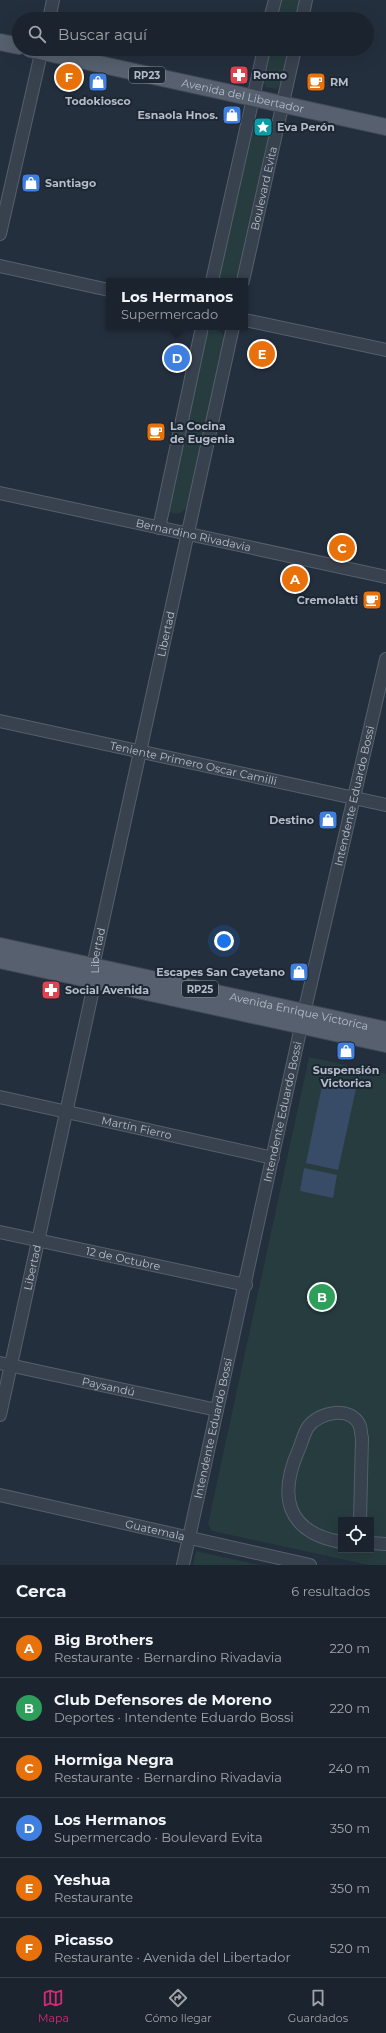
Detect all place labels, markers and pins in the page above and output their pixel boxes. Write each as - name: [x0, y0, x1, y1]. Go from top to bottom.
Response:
- pin: F: [56, 62, 82, 92]
- pharmacy icon: Romo: [228, 64, 250, 86]
- place label: Romo: [253, 68, 287, 82]
- shop icon: Todokiosco: [87, 71, 109, 93]
- cafe icon: RM: [305, 71, 327, 93]
- place label: RM: [330, 75, 349, 89]
- place label: Todokiosco: [65, 94, 131, 108]
- shop icon: Esnaola Hnos.: [221, 104, 243, 126]
- place label: Esnaola Hnos.: [138, 108, 218, 122]
- place icon: Eva Perón: [252, 116, 274, 138]
- place label: Eva Perón: [277, 120, 335, 134]
- shop icon: Santiago: [20, 172, 42, 194]
- place label: Santiago: [45, 176, 96, 190]
- pin: E: [249, 339, 275, 369]
- pin: D: [164, 343, 190, 373]
- place label: La Cocina de Eugenia: [170, 419, 235, 446]
- cafe icon: La Cocina de Eugenia: [145, 421, 167, 443]
- pin: C: [329, 533, 355, 563]
- pin: A: [282, 564, 308, 594]
- cafe icon: Cremolatti: [361, 589, 383, 611]
- place label: Cremolatti: [297, 593, 358, 607]
- shop icon: Destino: [317, 809, 339, 831]
- place label: Destino: [269, 813, 314, 827]
- shop icon: Escapes San Cayetano: [288, 961, 310, 983]
- place label: Escapes San Cayetano: [156, 965, 285, 979]
- pharmacy icon: Social Avenida: [40, 979, 62, 1001]
- place label: Social Avenida: [65, 983, 149, 997]
- shop icon: Suspensión Victorica: [335, 1040, 357, 1062]
- place label: Suspensión Victorica: [313, 1063, 379, 1090]
- pin: B: [309, 1282, 335, 1312]

